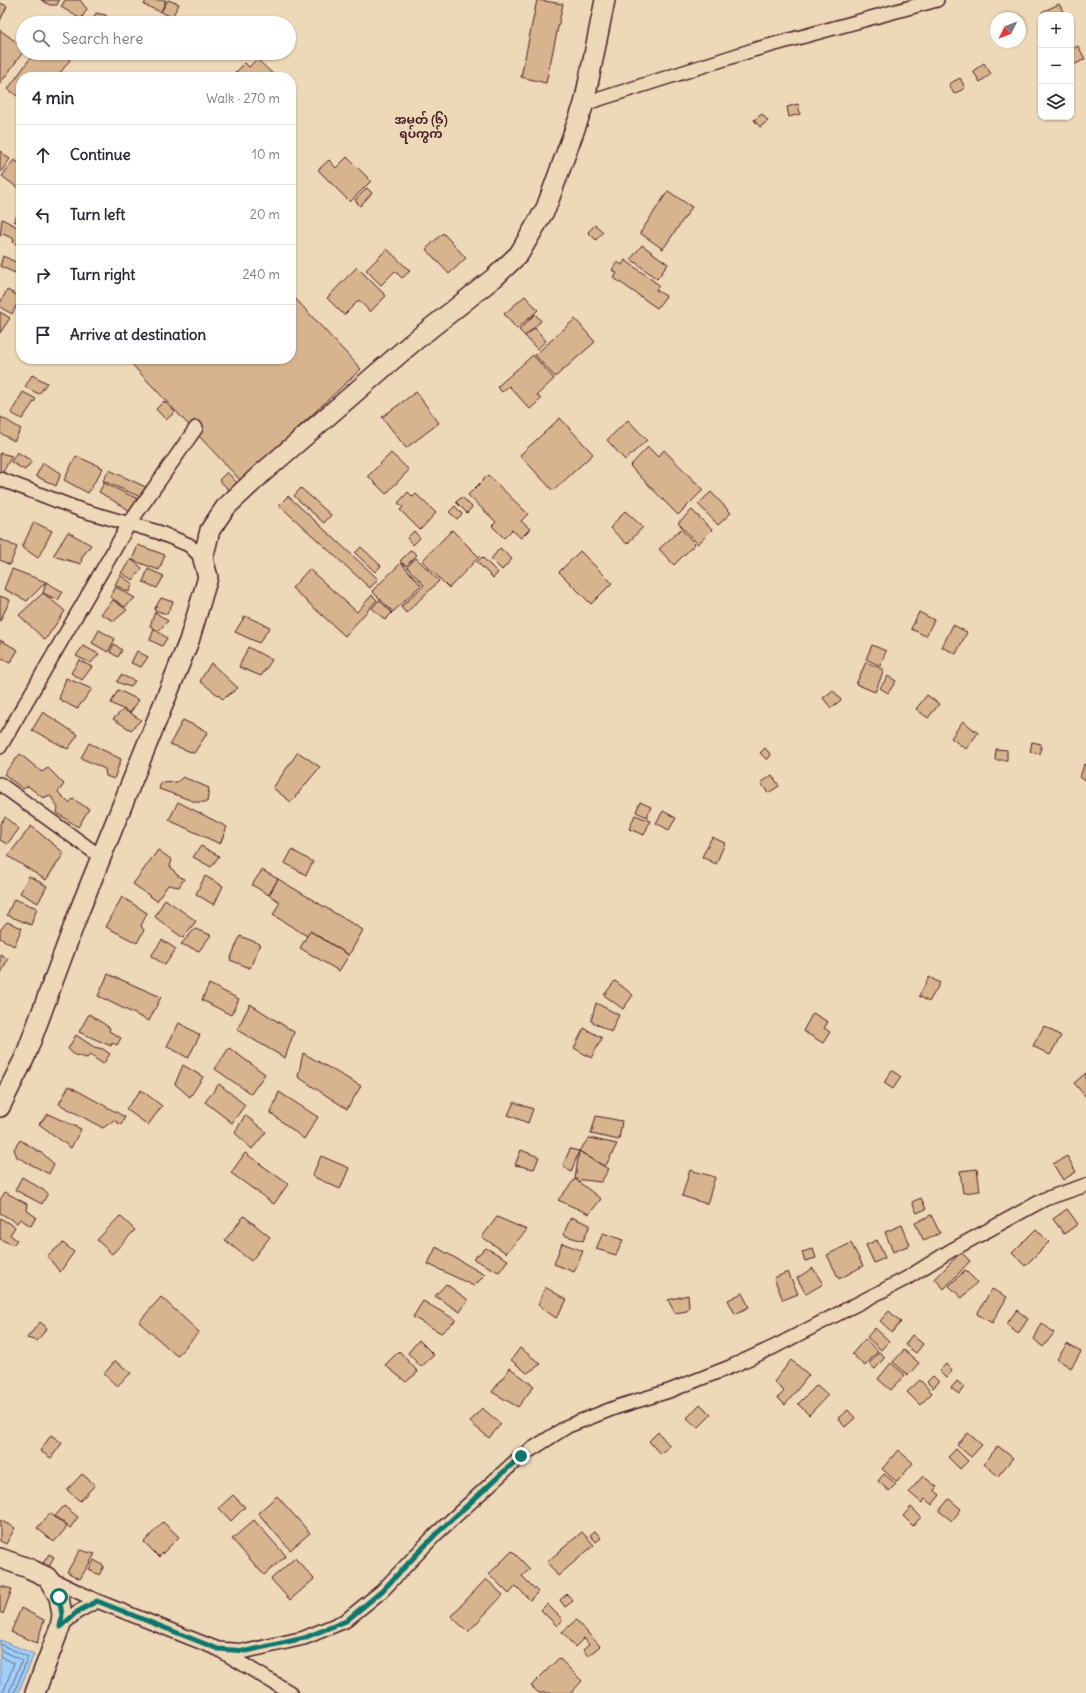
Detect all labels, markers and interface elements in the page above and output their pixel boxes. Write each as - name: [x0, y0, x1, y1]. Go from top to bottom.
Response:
- north arrow: [990, 12, 1026, 48]
- map controls: [1038, 12, 1074, 120]
- button: +: [1038, 12, 1074, 48]
- search box: [16, 16, 296, 60]
- icon: search: [30, 27, 52, 49]
- text: Search here: [62, 29, 143, 48]
- button: −: [1038, 48, 1074, 84]
- button: layers: [1038, 84, 1074, 120]
- text: 4 min: [32, 87, 74, 109]
- text: Walk · 270 m: [206, 90, 280, 107]
- district label: အမှတ် (၆) ရပ်ကွက်: [394, 110, 448, 144]
- icon: ahead: [32, 144, 54, 166]
- text: Continue: [70, 145, 131, 164]
- text: 10 m: [252, 146, 280, 163]
- icon: left: [32, 204, 54, 226]
- text: Turn left: [70, 205, 125, 224]
- text: 20 m: [250, 206, 280, 223]
- icon: right: [32, 264, 54, 286]
- text: Turn right: [70, 265, 135, 284]
- text: 240 m: [243, 266, 280, 283]
- icon: arrive: [32, 324, 54, 346]
- text: Arrive at destination: [70, 325, 206, 344]
- route end: [512, 1447, 530, 1465]
- route start: [50, 1588, 68, 1606]

